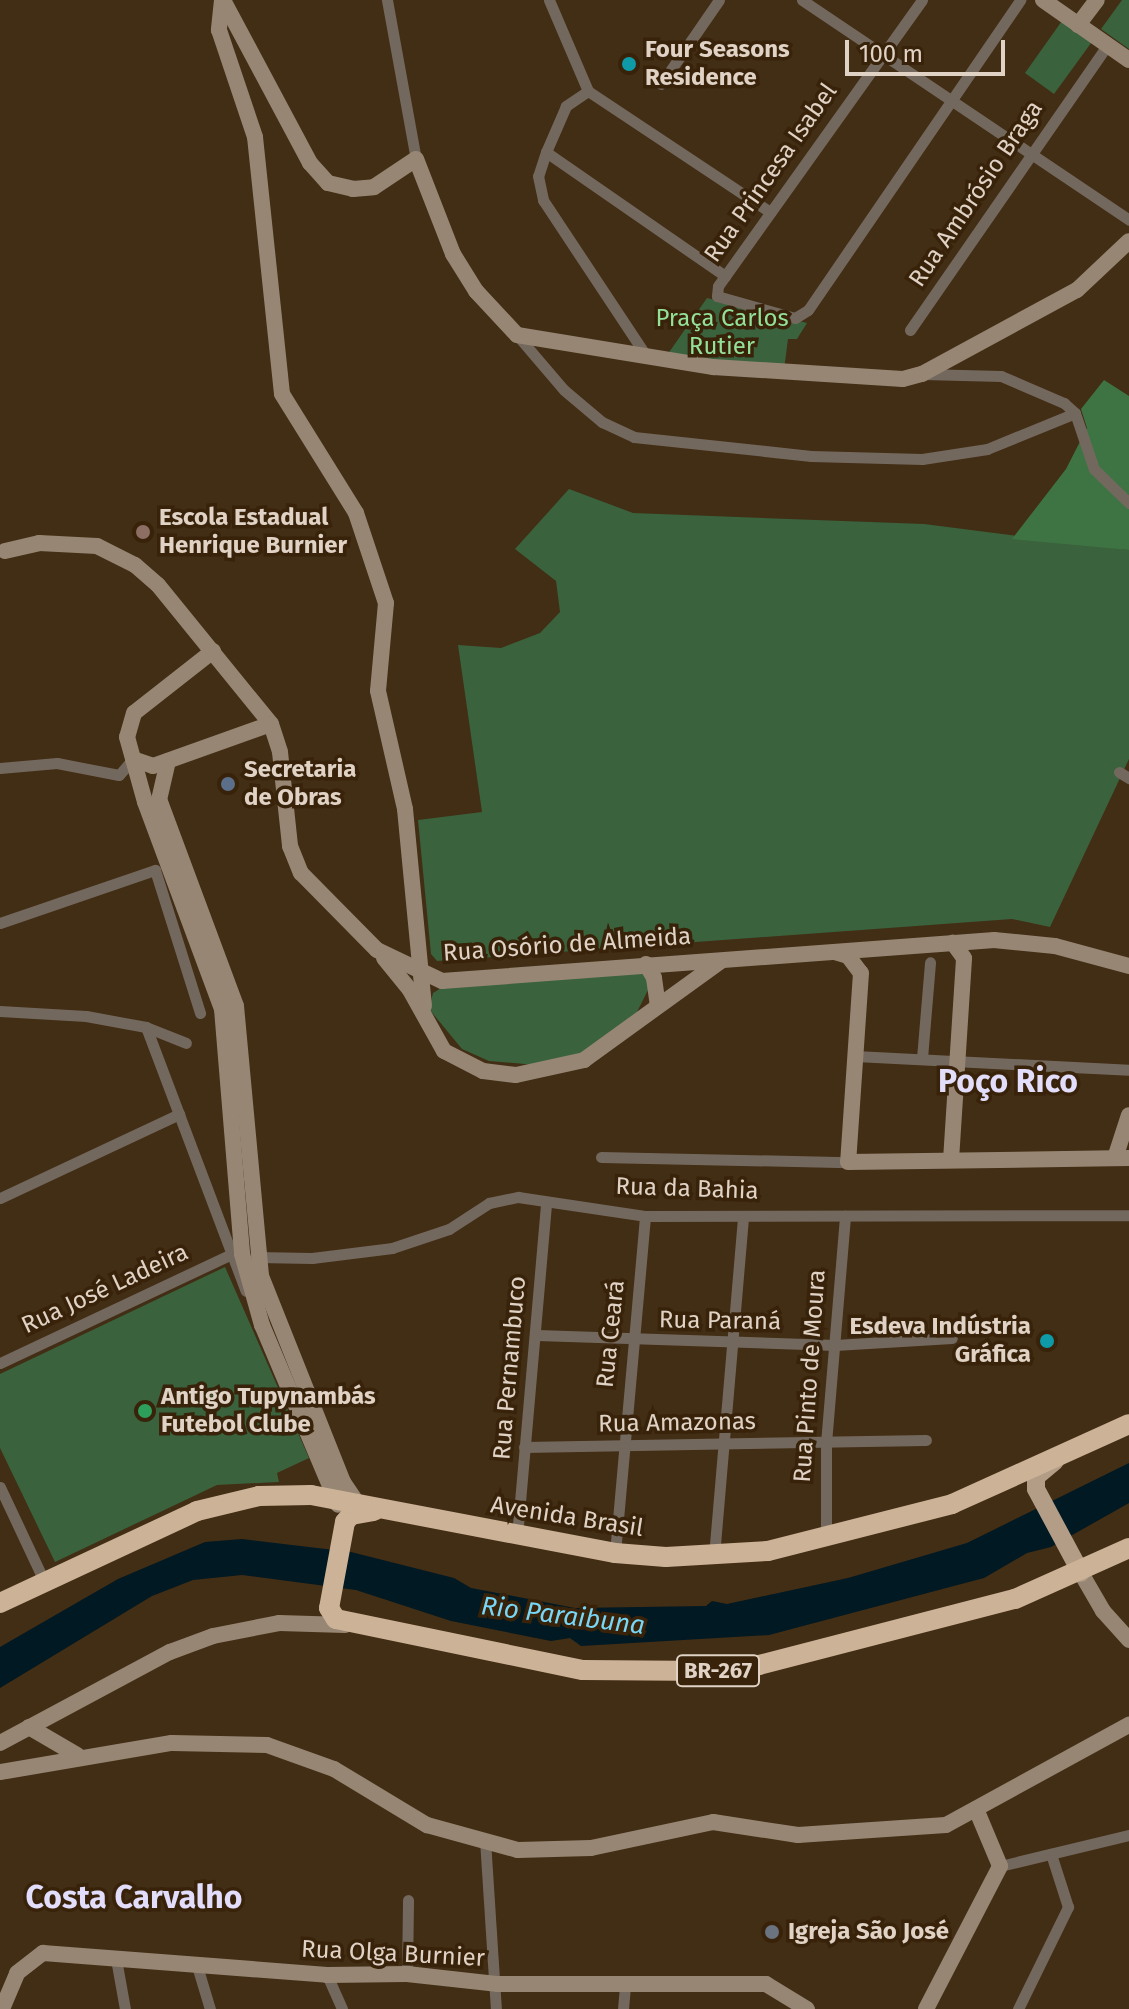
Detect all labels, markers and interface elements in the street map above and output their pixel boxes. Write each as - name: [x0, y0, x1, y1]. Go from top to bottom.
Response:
- scale bar: [849, 24, 1009, 74]
- place label: Four Seasons Residence: [645, 36, 790, 92]
- text: 100 m: [859, 40, 923, 68]
- marker: Four Seasons Residence: [620, 55, 638, 73]
- street label: Rua Princesa Isabel: [699, 78, 843, 268]
- street label: Rua Ambrósio Braga: [903, 95, 1049, 293]
- park label: Praça Carlos Rutier: [655, 305, 789, 361]
- place label: Escola Estadual Henrique Burnier: [159, 504, 347, 560]
- marker: Escola Estadual Henrique Burnier: [134, 523, 152, 541]
- place label: Secretaria de Obras: [244, 756, 356, 812]
- marker: Secretaria de Obras: [219, 775, 237, 793]
- street label: Rua Osório de Almeida: [442, 922, 692, 968]
- district label: Poço Rico: [938, 1062, 1078, 1100]
- street label: Rua da Bahia: [615, 1172, 759, 1206]
- street label: Rua José Ladeira: [17, 1238, 193, 1340]
- street label: Rua Pinto de Moura: [788, 1269, 832, 1483]
- street label: Rua Pernambuco: [488, 1275, 532, 1461]
- street label: Rua Ceará: [591, 1279, 631, 1389]
- street label: Rua Paraná: [659, 1306, 781, 1336]
- place label: Esdeva Indústria Gráfica: [849, 1313, 1031, 1369]
- marker: Esdeva Indústria Gráfica: [1038, 1332, 1056, 1350]
- place label: Antigo Tupynambás Futebol Clube: [161, 1383, 376, 1439]
- marker: Antigo Tupynambás Futebol Clube: [136, 1402, 154, 1420]
- street label: Rua Amazonas: [598, 1407, 756, 1439]
- street label: Avenida Brasil: [489, 1491, 645, 1543]
- water label: Rio Paraibuna: [479, 1590, 647, 1642]
- road number: BR-267: [676, 1653, 760, 1689]
- district label: Costa Carvalho: [25, 1878, 243, 1916]
- place label: Igreja São José: [788, 1918, 949, 1946]
- marker: Igreja São José: [763, 1923, 781, 1941]
- street label: Rua Olga Burnier: [300, 1935, 486, 1973]

